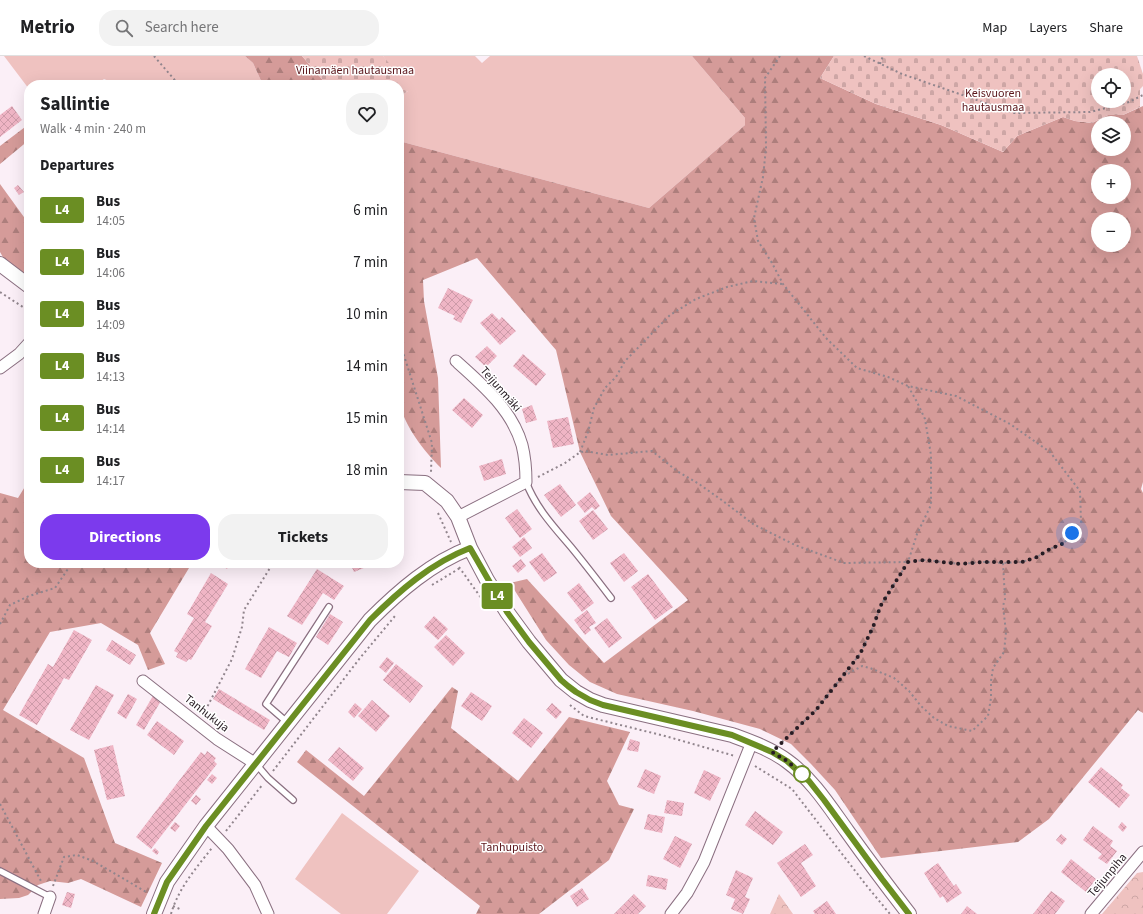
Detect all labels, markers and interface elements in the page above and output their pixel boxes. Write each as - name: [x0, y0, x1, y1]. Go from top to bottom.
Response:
- search box: [99, 10, 379, 46]
- text: Metrio: [20, 14, 75, 41]
- icon: search: [113, 17, 135, 39]
- text: Search here: [145, 17, 219, 38]
- text: Map: [982, 18, 1007, 38]
- text: Layers: [1029, 18, 1067, 38]
- text: Share: [1089, 18, 1123, 38]
- park label: Viinamäen hautausmaa: [296, 62, 414, 79]
- map controls: [1091, 68, 1131, 252]
- button: locate: [1091, 68, 1131, 108]
- park label: Keisvuoren hautausmaa: [962, 85, 1024, 116]
- text: Sallintie: [40, 91, 110, 118]
- button: heart: [346, 93, 388, 135]
- button: layers: [1091, 116, 1131, 156]
- text: Walk · 4 min · 240 m: [40, 120, 146, 138]
- text: Departures: [40, 155, 114, 176]
- button: +: [1091, 164, 1131, 204]
- text: Bus: [96, 191, 120, 212]
- text: L4: [55, 200, 69, 220]
- text: 6 min: [353, 200, 388, 221]
- text: 14:05: [96, 212, 125, 230]
- button: −: [1091, 212, 1131, 252]
- text: Bus: [96, 243, 120, 264]
- text: L4: [55, 252, 69, 272]
- text: 7 min: [353, 252, 388, 273]
- text: 14:06: [96, 264, 125, 282]
- text: Bus: [96, 295, 120, 316]
- text: L4: [55, 304, 69, 324]
- text: 10 min: [346, 304, 388, 325]
- text: 14:09: [96, 316, 125, 334]
- text: Bus: [96, 347, 120, 368]
- text: L4: [55, 356, 69, 376]
- text: 14 min: [346, 356, 388, 377]
- street label: Teijunmäki: [476, 363, 525, 416]
- text: 14:13: [96, 368, 125, 386]
- text: Bus: [96, 399, 120, 420]
- text: L4: [55, 408, 69, 428]
- text: 15 min: [346, 408, 388, 429]
- text: 14:14: [96, 420, 125, 438]
- text: Bus: [96, 451, 120, 472]
- text: L4: [55, 460, 69, 480]
- text: 18 min: [346, 460, 388, 481]
- text: 14:17: [96, 472, 125, 490]
- button: Directions: [40, 514, 210, 560]
- button: Tickets: [218, 514, 388, 560]
- your location: [1062, 523, 1082, 543]
- line badge: L4: [479, 583, 515, 609]
- text: L4: [490, 586, 504, 606]
- street label: Tanhukuja: [181, 691, 233, 736]
- unlabelled marker: [793, 765, 811, 783]
- park label: Tanhupuisto: [481, 839, 543, 856]
- street label: Teijunpiha: [1084, 850, 1131, 901]

